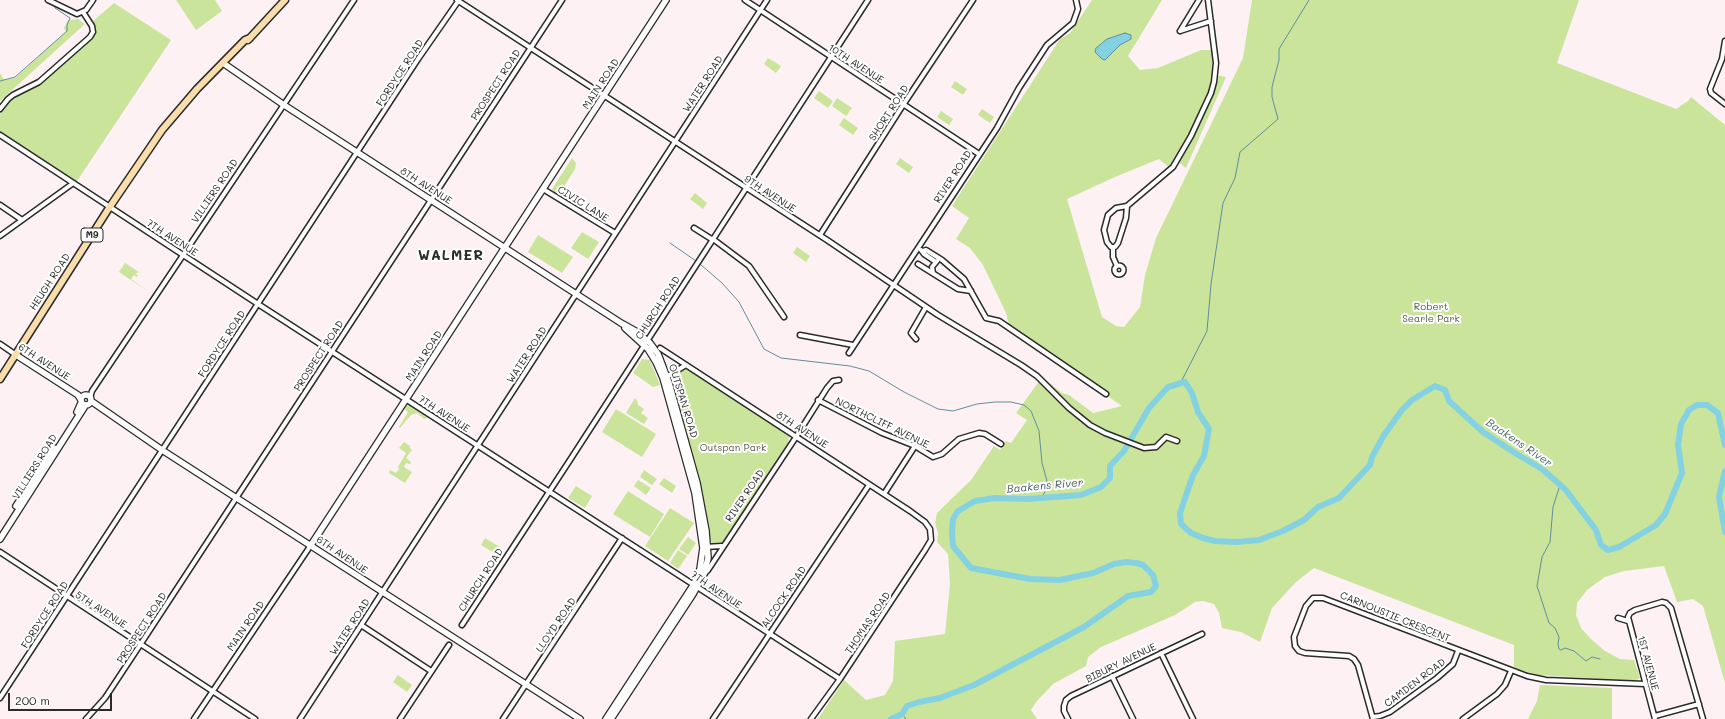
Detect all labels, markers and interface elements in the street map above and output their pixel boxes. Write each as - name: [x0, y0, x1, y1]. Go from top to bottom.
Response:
- street label: FORDYCE ROAD: [374, 37, 426, 109]
- street label: 10TH AVENUE: [826, 42, 886, 86]
- street label: PROSPECT ROAD: [469, 47, 523, 123]
- street label: WATER ROAD: [680, 54, 726, 114]
- street label: MAIN ROAD: [580, 56, 622, 112]
- street label: SHORT ROAD: [867, 83, 911, 143]
- street label: RIVER ROAD: [931, 148, 975, 206]
- street label: VILLIERS ROAD: [189, 157, 241, 225]
- street label: 8TH AVENUE: [398, 165, 454, 207]
- street label: 9TH AVENUE: [742, 173, 798, 215]
- street label: CIVIC LANE: [555, 184, 611, 224]
- street label: 7TH AVENUE: [144, 217, 200, 259]
- road number: M9: [81, 228, 103, 242]
- district label: WALMER: [418, 248, 484, 264]
- street label: HEUGH ROAD: [27, 251, 73, 313]
- street label: CHURCH ROAD: [633, 274, 683, 342]
- park label: Robert Searle Park: [1402, 301, 1460, 324]
- street label: FORDYCE ROAD: [196, 308, 248, 380]
- street label: PROSPECT ROAD: [292, 318, 346, 394]
- street label: WATER ROAD: [504, 325, 550, 385]
- street label: MAIN ROAD: [403, 328, 445, 384]
- street label: 6TH AVENUE: [16, 341, 72, 383]
- street label: OUTSPAN ROAD: [666, 363, 700, 439]
- street label: 7TH AVENUE: [416, 393, 472, 435]
- street label: NORTHCLIFF AVENUE: [833, 395, 931, 451]
- street label: 8TH AVENUE: [774, 409, 830, 451]
- water label: Baakens River: [1484, 416, 1554, 470]
- street label: VILLIERS ROAD: [10, 432, 60, 502]
- park label: Outspan Park: [700, 442, 766, 454]
- street label: RIVER ROAD: [723, 467, 767, 525]
- water label: Baakens River: [1006, 476, 1084, 496]
- street label: 6TH AVENUE: [314, 533, 370, 577]
- street label: CHURCH ROAD: [456, 546, 506, 614]
- street label: ALCOCK ROAD: [759, 564, 809, 630]
- street label: 7TH AVENUE: [688, 569, 744, 611]
- street label: FORDYCE ROAD: [19, 579, 71, 651]
- street label: 5TH AVENUE: [73, 589, 129, 631]
- street label: CARNOUSTIE CRESCENT: [1338, 589, 1452, 645]
- street label: PROSPECT ROAD: [115, 590, 169, 666]
- street label: THOMAS ROAD: [843, 590, 893, 656]
- street label: LLOYD ROAD: [533, 595, 579, 655]
- street label: WATER ROAD: [327, 597, 373, 657]
- street label: MAIN ROAD: [225, 599, 267, 653]
- street label: 1ST AVENUE: [1635, 634, 1661, 692]
- street label: BIBURY AVENUE: [1084, 641, 1158, 685]
- street label: CAMDEN ROAD: [1382, 656, 1448, 710]
- scale bar: [10, 685, 114, 711]
- text: 200 m: [15, 692, 50, 708]

